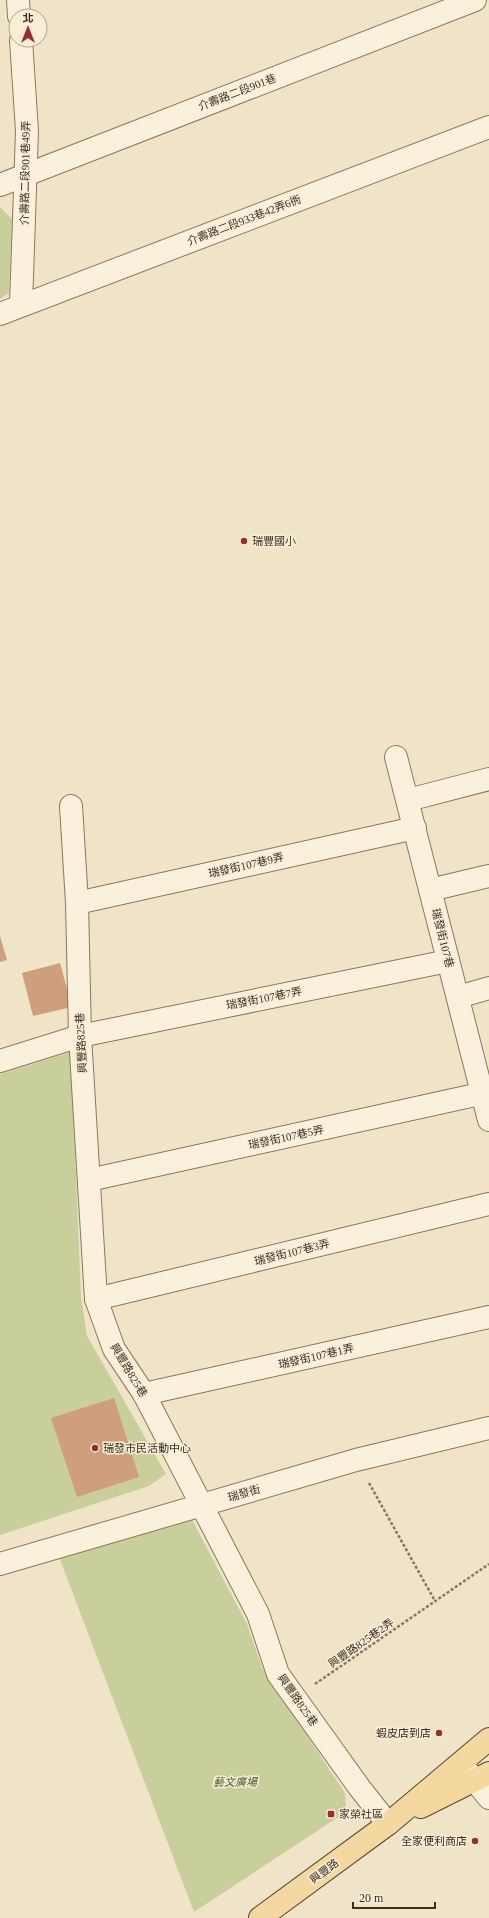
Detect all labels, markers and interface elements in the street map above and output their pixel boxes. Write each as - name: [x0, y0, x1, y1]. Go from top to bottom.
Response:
- north arrow: [8, 8, 48, 48]
- text: 北: [23, 12, 34, 24]
- street label: 介壽路二段901巷: [196, 72, 278, 112]
- street label: 介壽路二段901巷49弄: [18, 121, 32, 225]
- street label: 介壽路二段933巷42弄6衖: [185, 193, 303, 247]
- place label: 瑞豐國小: [252, 535, 296, 547]
- marker: 瑞豐國小: [239, 536, 249, 546]
- street label: 瑞發街107巷9弄: [207, 850, 285, 880]
- street label: 瑞發街107巷: [430, 907, 456, 969]
- street label: 瑞發街107巷7弄: [225, 985, 303, 1011]
- street label: 興豐路825巷: [73, 1012, 89, 1074]
- street label: 瑞發街107巷5弄: [247, 1123, 325, 1151]
- street label: 瑞發街107巷3弄: [253, 1237, 331, 1267]
- street label: 興豐路825巷: [108, 1341, 150, 1399]
- street label: 瑞發街107巷1弄: [277, 1341, 355, 1371]
- place label: 瑞發市民活動中心: [103, 1442, 191, 1454]
- marker: 瑞發市民活動中心: [90, 1443, 100, 1453]
- street label: 瑞發街: [226, 1483, 262, 1503]
- street label: 興豐路825巷2弄: [326, 1616, 396, 1670]
- street label: 興豐路825巷: [276, 1672, 320, 1728]
- place label: 蝦皮店到店: [376, 1727, 431, 1739]
- marker: 蝦皮店到店: [434, 1728, 444, 1738]
- park label: 藝文廣場: [213, 1776, 259, 1788]
- place label: 家榮社區: [339, 1808, 383, 1820]
- marker: 家榮社區: [326, 1809, 336, 1819]
- place label: 全家便利商店: [401, 1835, 467, 1847]
- marker: 全家便利商店: [470, 1836, 480, 1846]
- street label: 興豐路: [307, 1856, 341, 1886]
- scale bar: [353, 1884, 435, 1910]
- text: 20 m: [359, 1891, 384, 1905]

